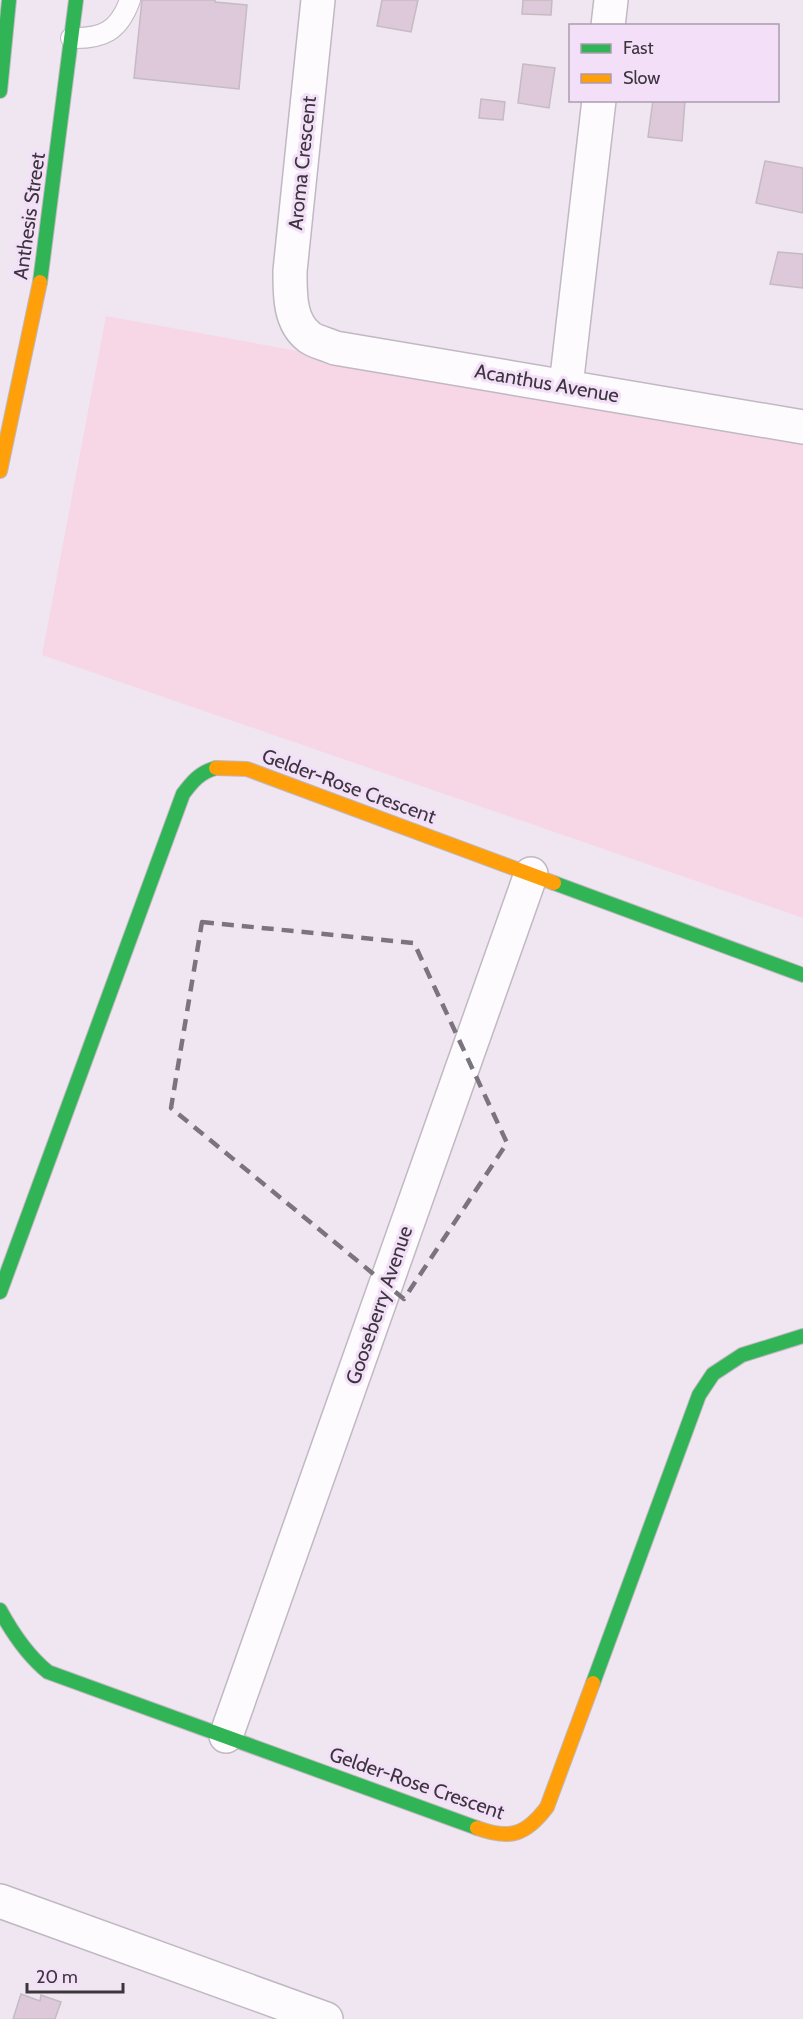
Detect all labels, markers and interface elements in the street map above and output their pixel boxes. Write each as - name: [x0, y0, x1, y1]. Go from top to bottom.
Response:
- legend: [569, 24, 779, 102]
- text: Fast: [623, 37, 654, 59]
- text: Slow: [623, 67, 660, 89]
- street label: Aroma Crescent: [283, 95, 321, 231]
- street label: Anthesis Street: [8, 151, 50, 281]
- street label: Acanthus Avenue: [473, 359, 621, 407]
- street label: Gelder-Rose Crescent: [259, 743, 439, 829]
- street label: Gooseberry Avenue: [341, 1223, 417, 1387]
- street label: Gelder-Rose Crescent: [326, 1742, 508, 1824]
- scale bar: [27, 1956, 123, 1994]
- text: 20 m: [36, 1966, 78, 1988]

